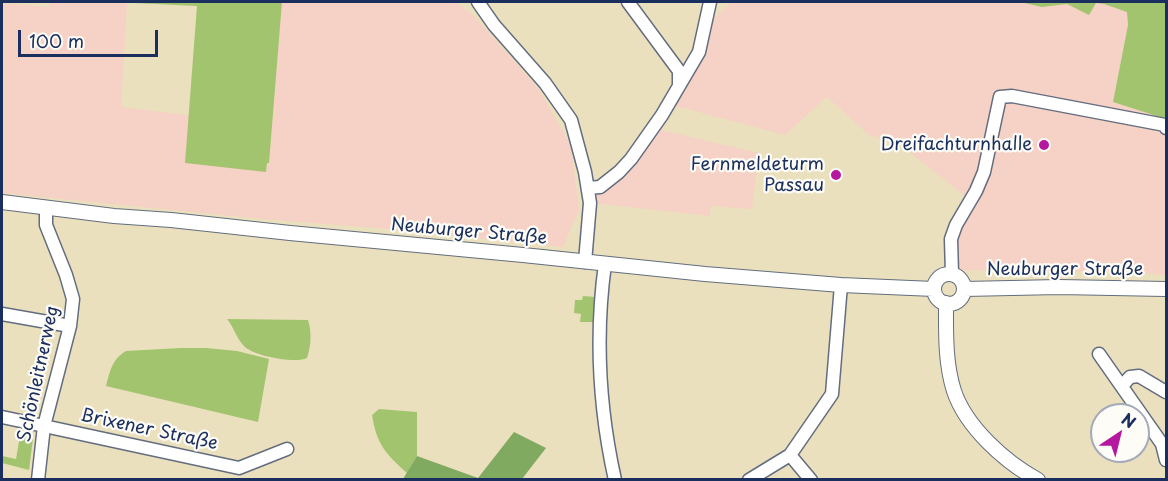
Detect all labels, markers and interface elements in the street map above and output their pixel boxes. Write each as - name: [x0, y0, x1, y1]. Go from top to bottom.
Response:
- scale bar: [21, 18, 160, 56]
- text: 100 m: [29, 27, 84, 54]
- place label: Dreifachturnhalle: [881, 134, 1032, 156]
- marker: Dreifachturnhalle: [1037, 138, 1051, 152]
- place label: Fernmeldeturm Passau: [691, 154, 824, 196]
- marker: Fernmeldeturm Passau: [829, 168, 843, 182]
- street label: Neuburger Straße: [390, 214, 548, 250]
- street label: Neuburger Straße: [987, 259, 1143, 281]
- street label: Schönleitnerweg: [14, 304, 64, 444]
- north arrow: [1090, 403, 1150, 463]
- street label: Brixener Straße: [78, 405, 220, 455]
- text: N: [1117, 406, 1141, 433]

